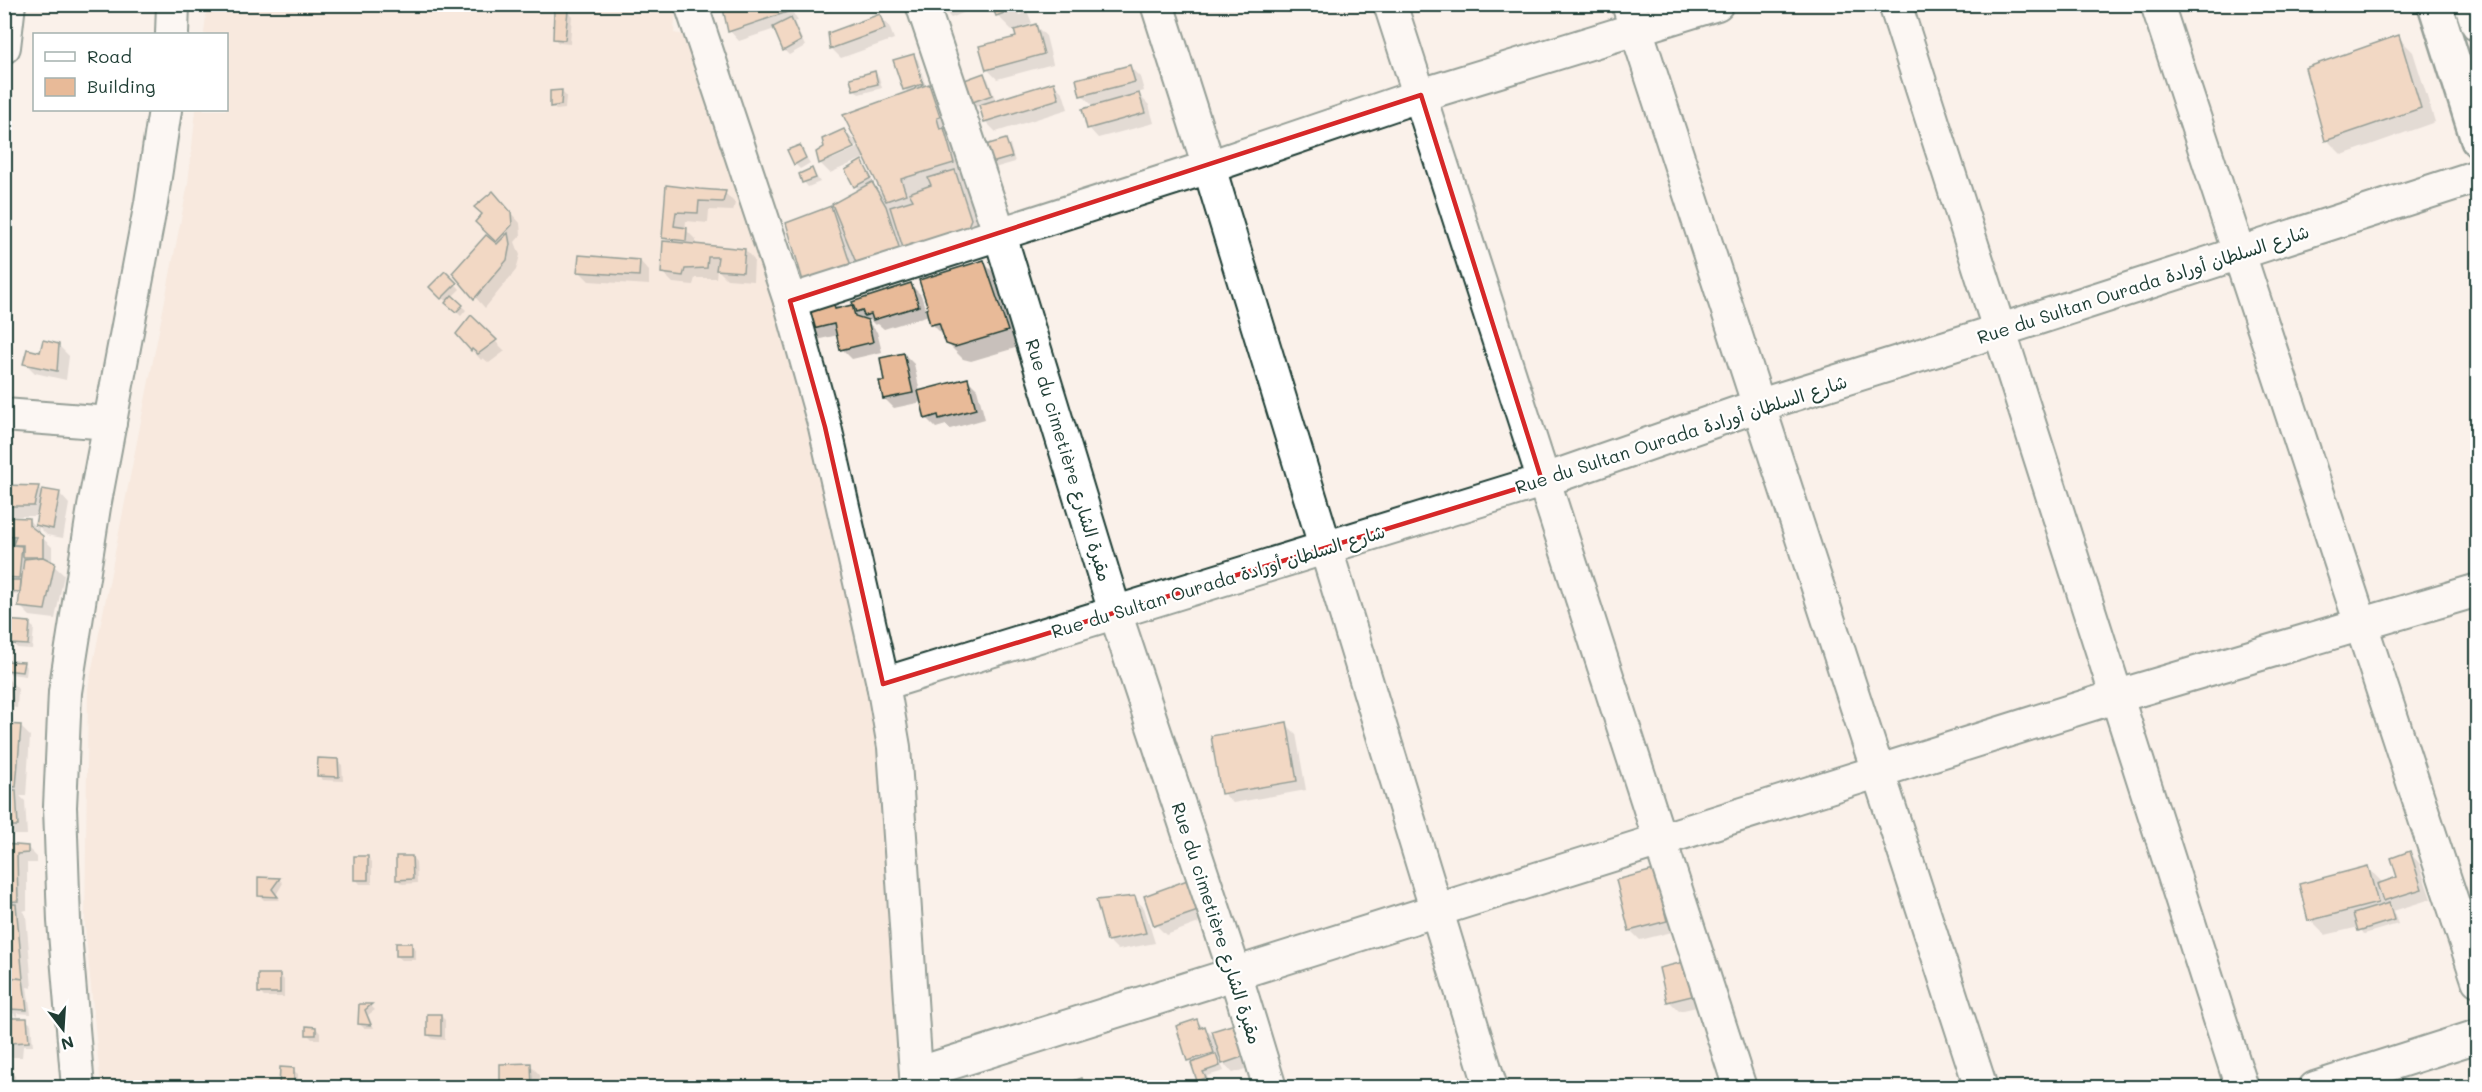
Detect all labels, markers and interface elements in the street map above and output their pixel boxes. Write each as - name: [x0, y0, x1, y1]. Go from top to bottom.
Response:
- legend: [33, 33, 228, 111]
- text: Road: [87, 44, 132, 68]
- text: Building: [87, 74, 155, 98]
- street label: Rue du Sultan Ourada شارع السلطان أورادة: [1974, 219, 2312, 350]
- street label: Rue du cimetière مقبرة الشارع: [1020, 336, 1117, 585]
- street label: Rue du Sultan Ourada شارع السلطان أورادة: [1512, 369, 1850, 500]
- street label: Rue du Sultan Ourada شارع السلطان أورادة: [1048, 519, 1388, 644]
- street label: Rue du cimetière مقبرة الشارع: [1166, 799, 1267, 1047]
- north arrow: [33, 999, 93, 1059]
- text: N: [59, 1032, 76, 1056]

